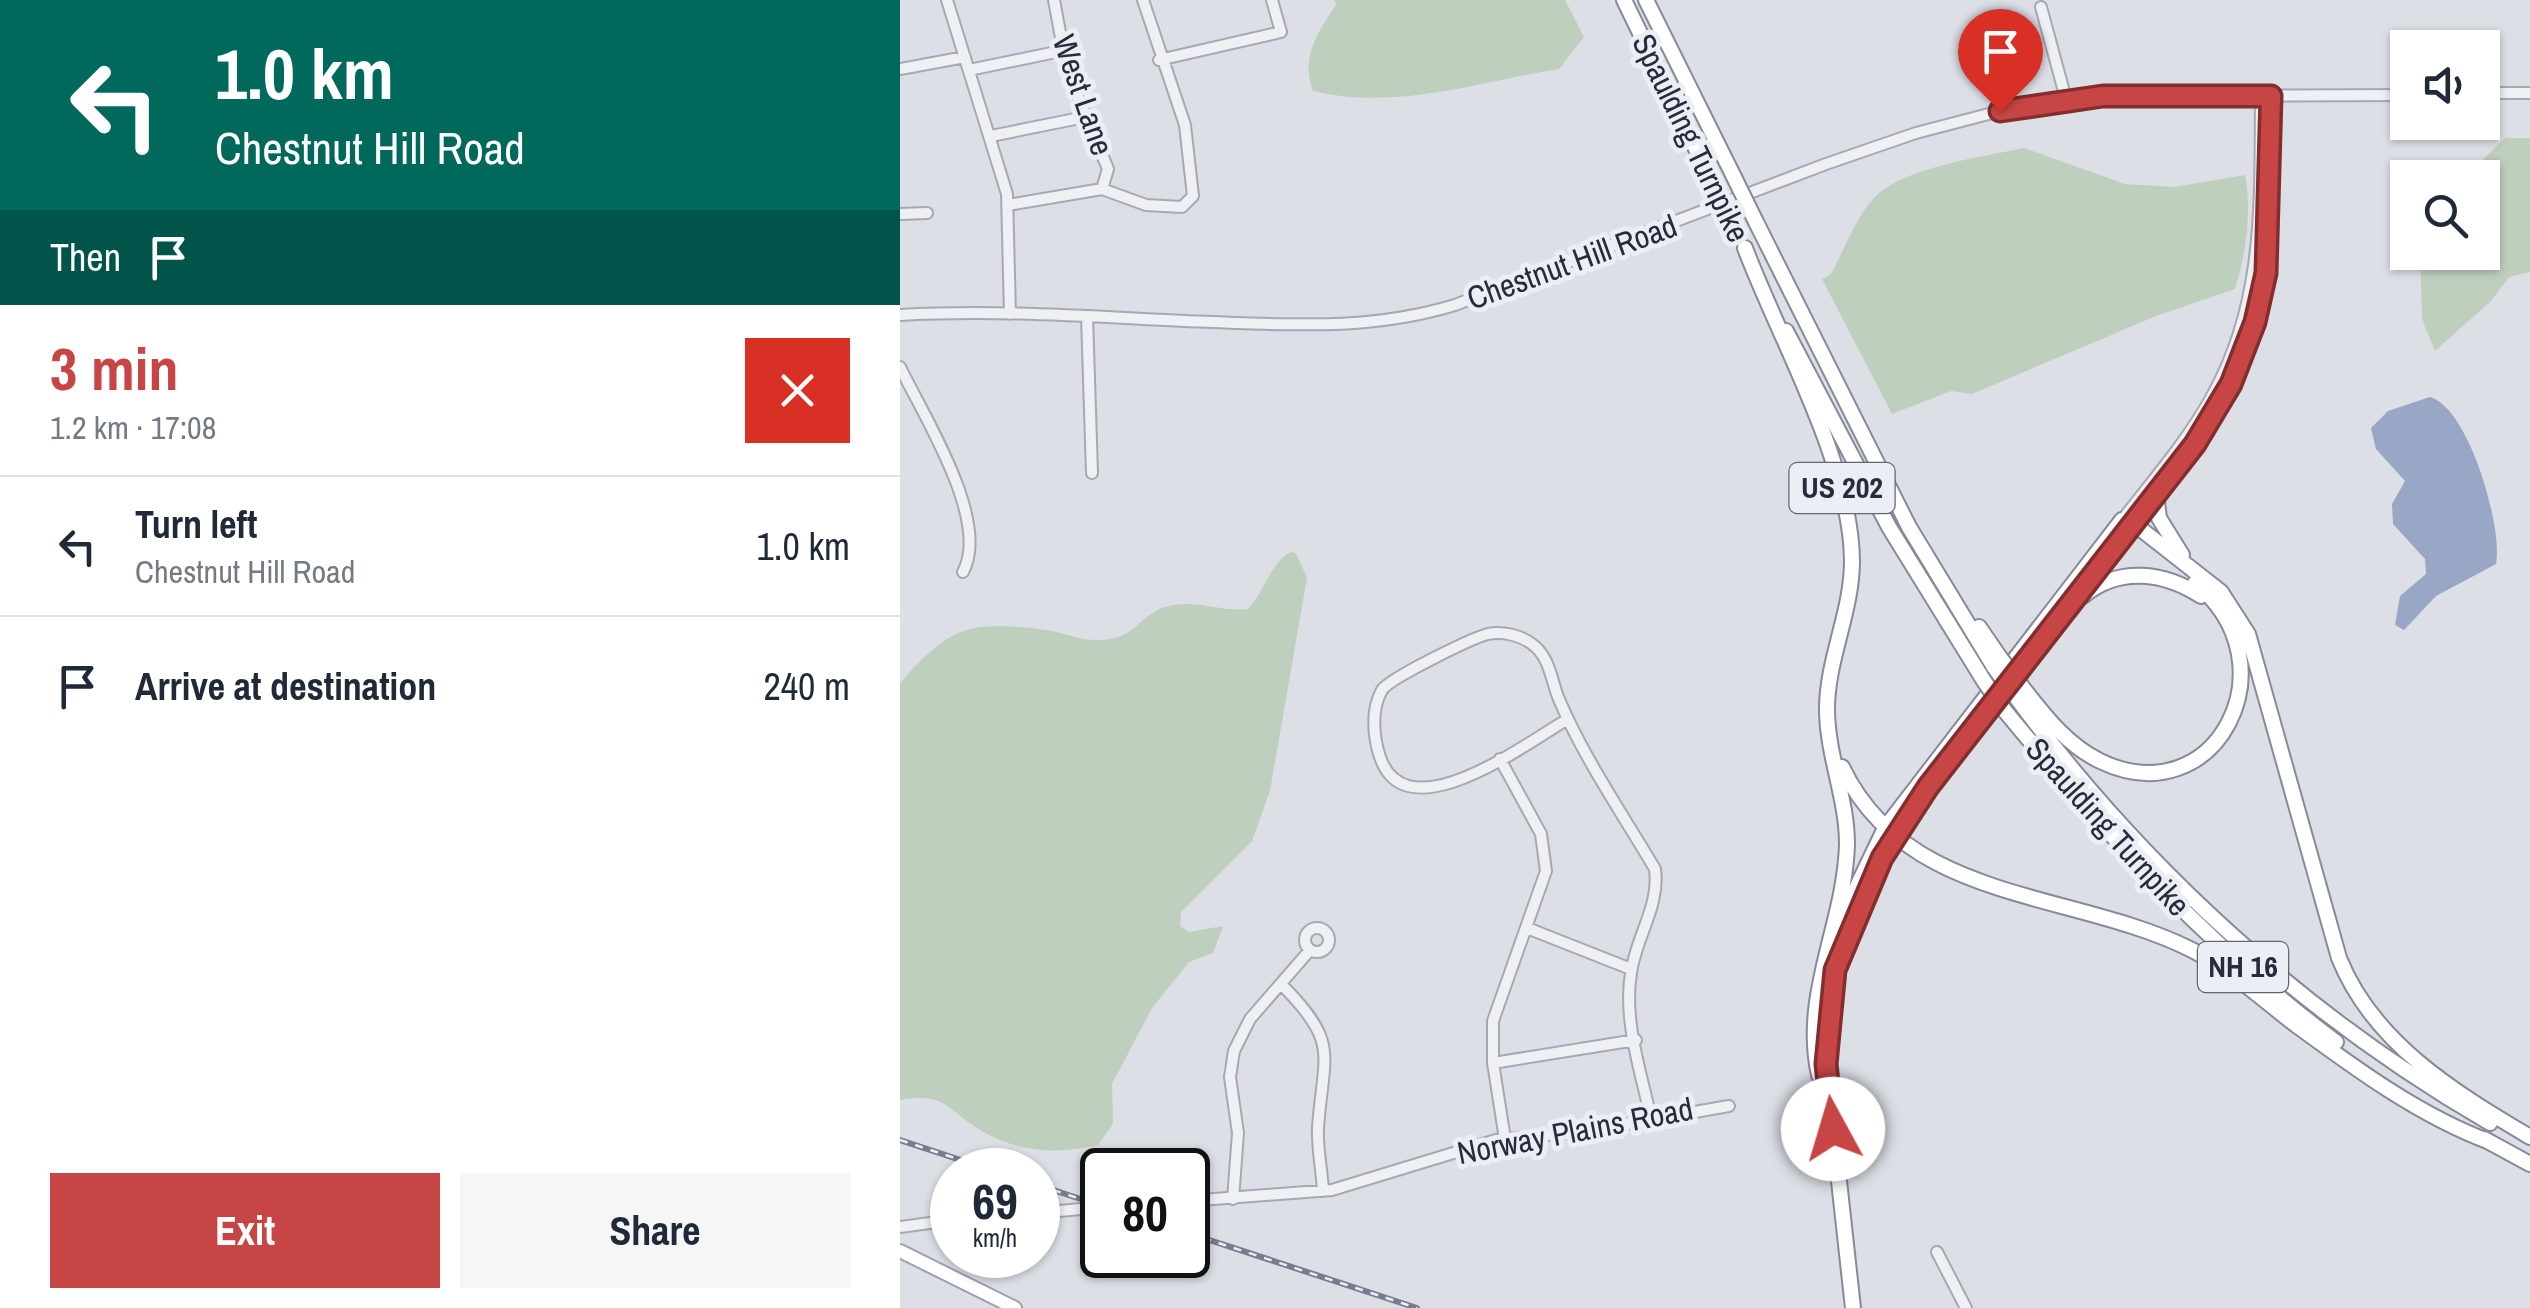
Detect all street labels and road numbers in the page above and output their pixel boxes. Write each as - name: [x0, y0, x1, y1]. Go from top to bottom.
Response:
- street label: Spaulding Turnpike: [1623, 27, 1760, 249]
- street label: West Lane: [1043, 29, 1124, 161]
- street label: Chestnut Hill Road: [1461, 204, 1683, 319]
- road number: US 202: [1790, 463, 1894, 513]
- street label: Spaulding Turnpike: [2017, 728, 2200, 925]
- road number: NH 16: [2198, 942, 2288, 992]
- street label: Norway Plains Road: [1453, 1087, 1696, 1174]

